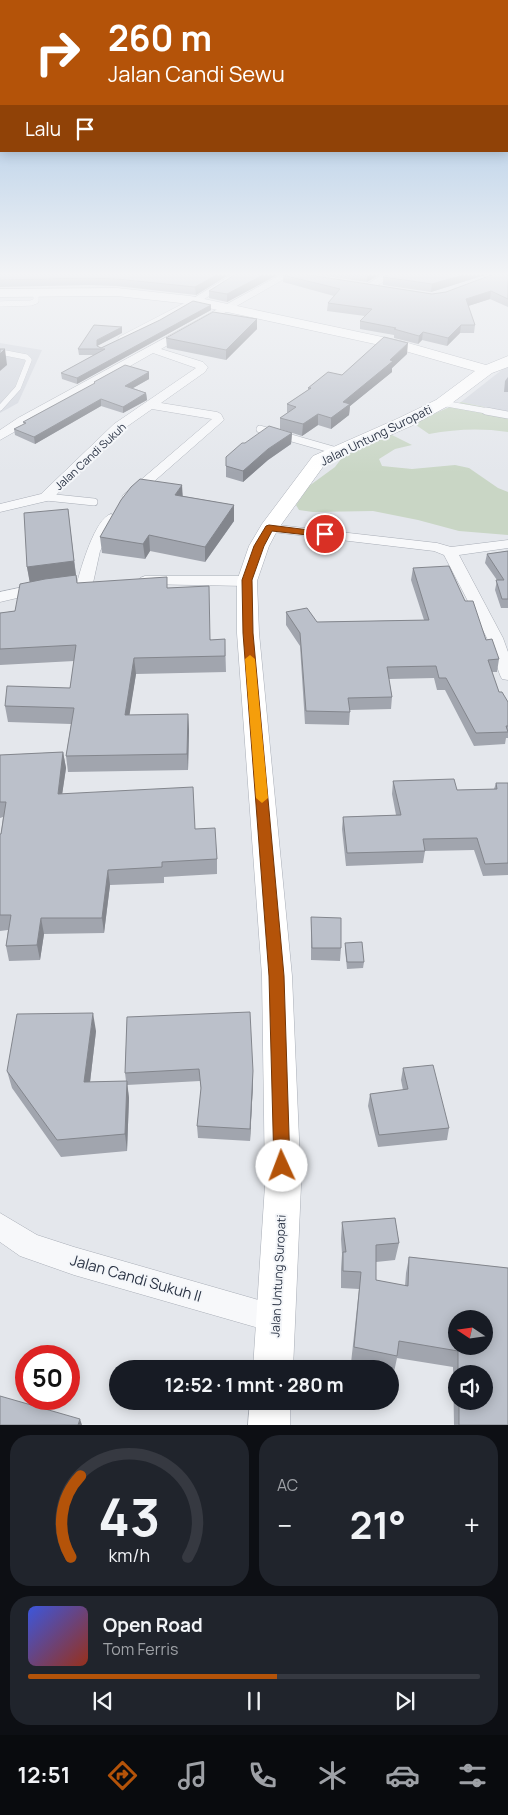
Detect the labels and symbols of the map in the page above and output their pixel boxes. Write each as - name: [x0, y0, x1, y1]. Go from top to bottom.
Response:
- street label: Jalan Untung Suropati: [317, 400, 435, 470]
- street label: Jalan Candi Sukuh: [51, 419, 129, 493]
- pin: [304, 513, 346, 555]
- position arrow: [255, 1139, 307, 1191]
- street label: Jalan Untung Suropati: [266, 1214, 290, 1338]
- street label: Jalan Candi Sukuh II: [68, 1249, 204, 1307]
- north arrow: [448, 1310, 492, 1355]
- speed limit sign: 50: [15, 1345, 80, 1410]

